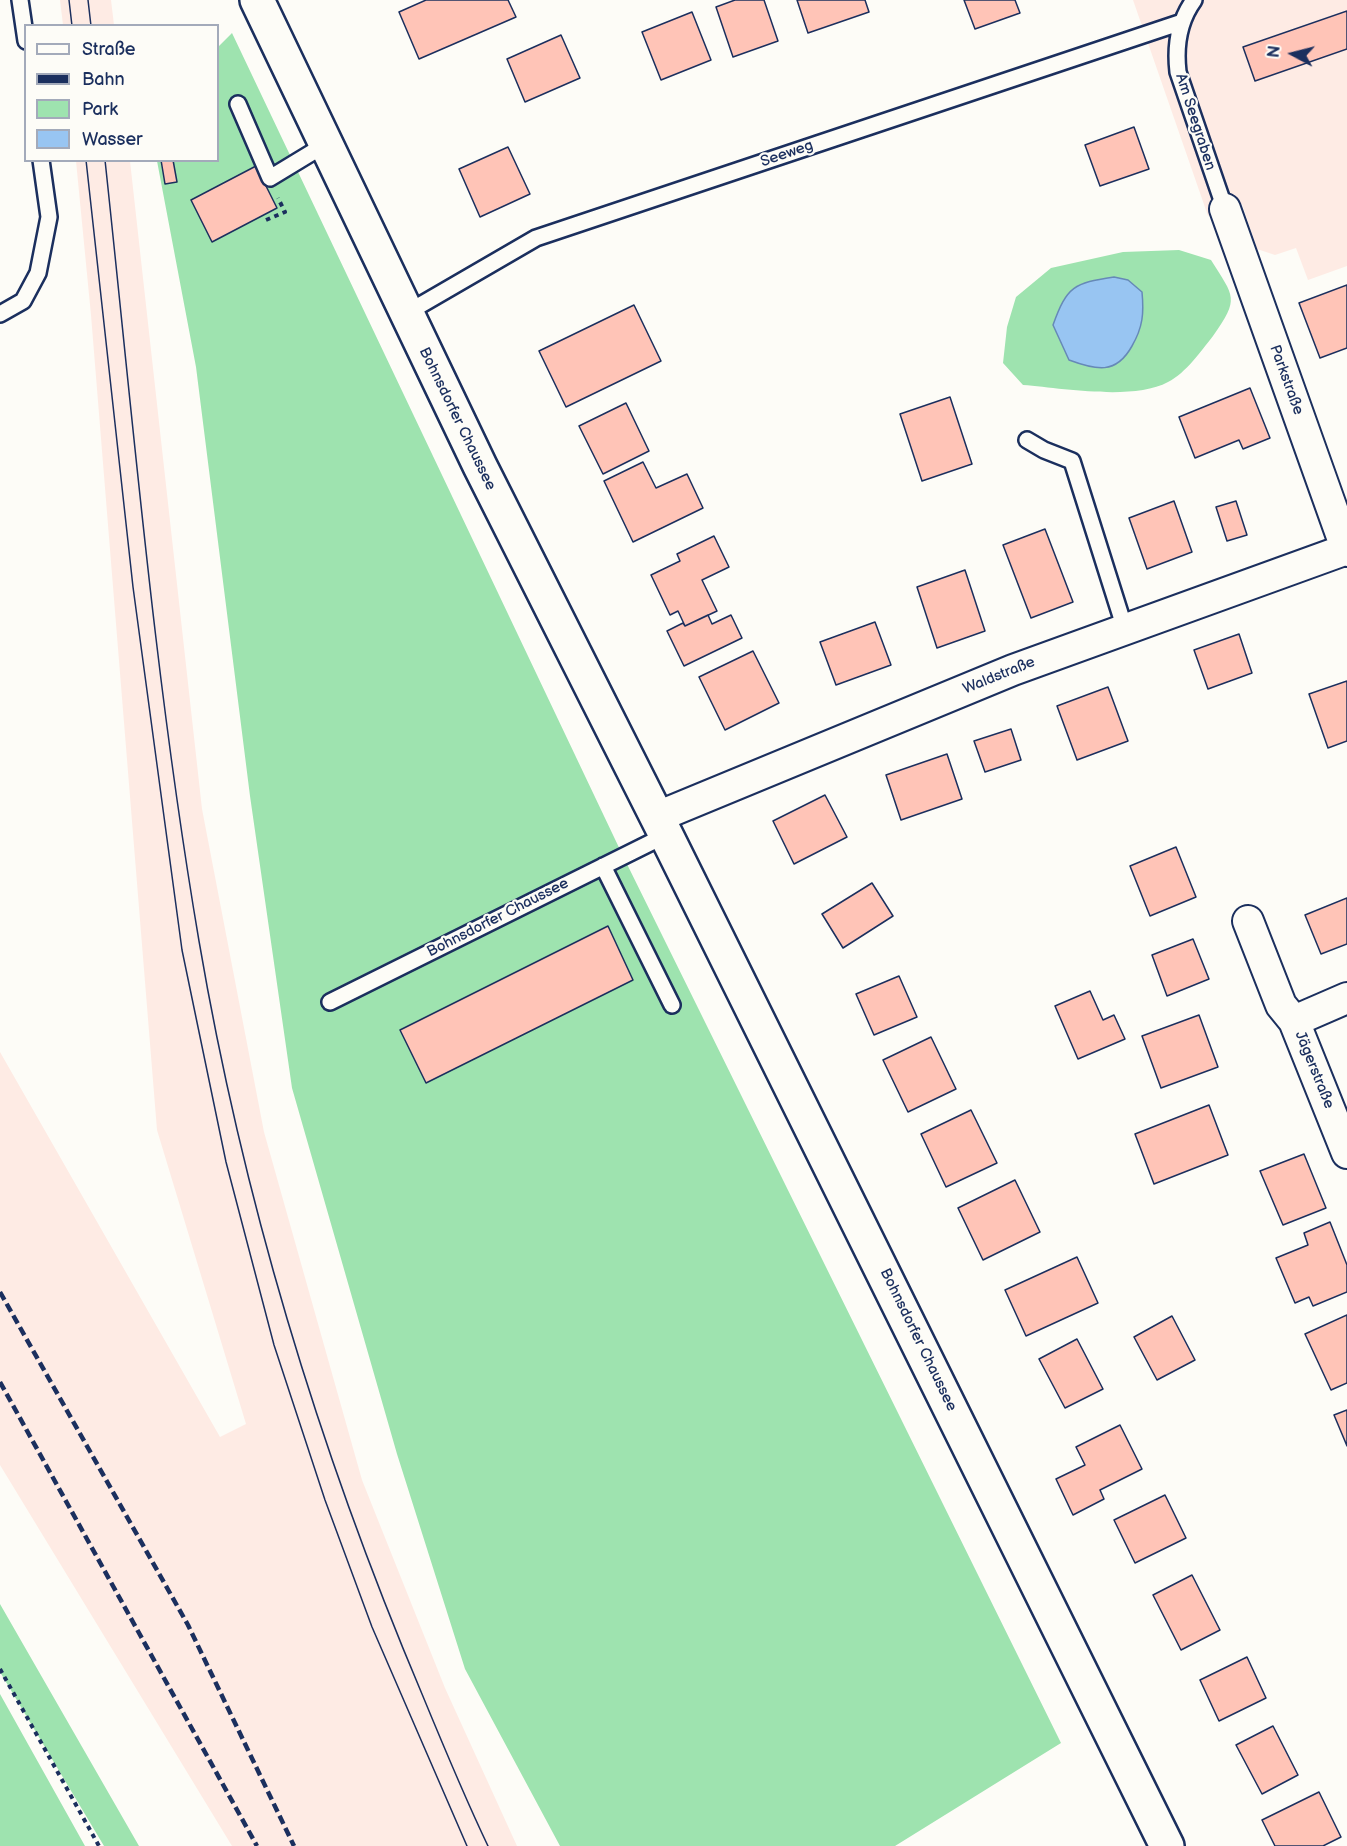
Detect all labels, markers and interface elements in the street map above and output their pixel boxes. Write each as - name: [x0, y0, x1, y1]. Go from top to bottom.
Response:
- legend: [24, 24, 219, 162]
- north arrow: [1263, 24, 1323, 84]
- text: Straße: [82, 39, 135, 60]
- text: N: [1264, 45, 1285, 59]
- text: Bahn: [82, 69, 125, 90]
- street label: Am Seegraben: [1171, 71, 1219, 173]
- text: Park: [82, 99, 118, 120]
- text: Wasser: [82, 129, 143, 150]
- street label: Seeweg: [758, 137, 816, 171]
- street label: Parkstraße: [1265, 343, 1307, 417]
- street label: Bohnsdorfer Chaussee: [415, 345, 499, 493]
- street label: Waldstraße: [960, 653, 1038, 699]
- street label: Bohnsdorfer Chaussee: [424, 874, 572, 962]
- street label: Jägerstraße: [1290, 1029, 1338, 1111]
- street label: Bohnsdorfer Chaussee: [876, 1266, 960, 1414]

